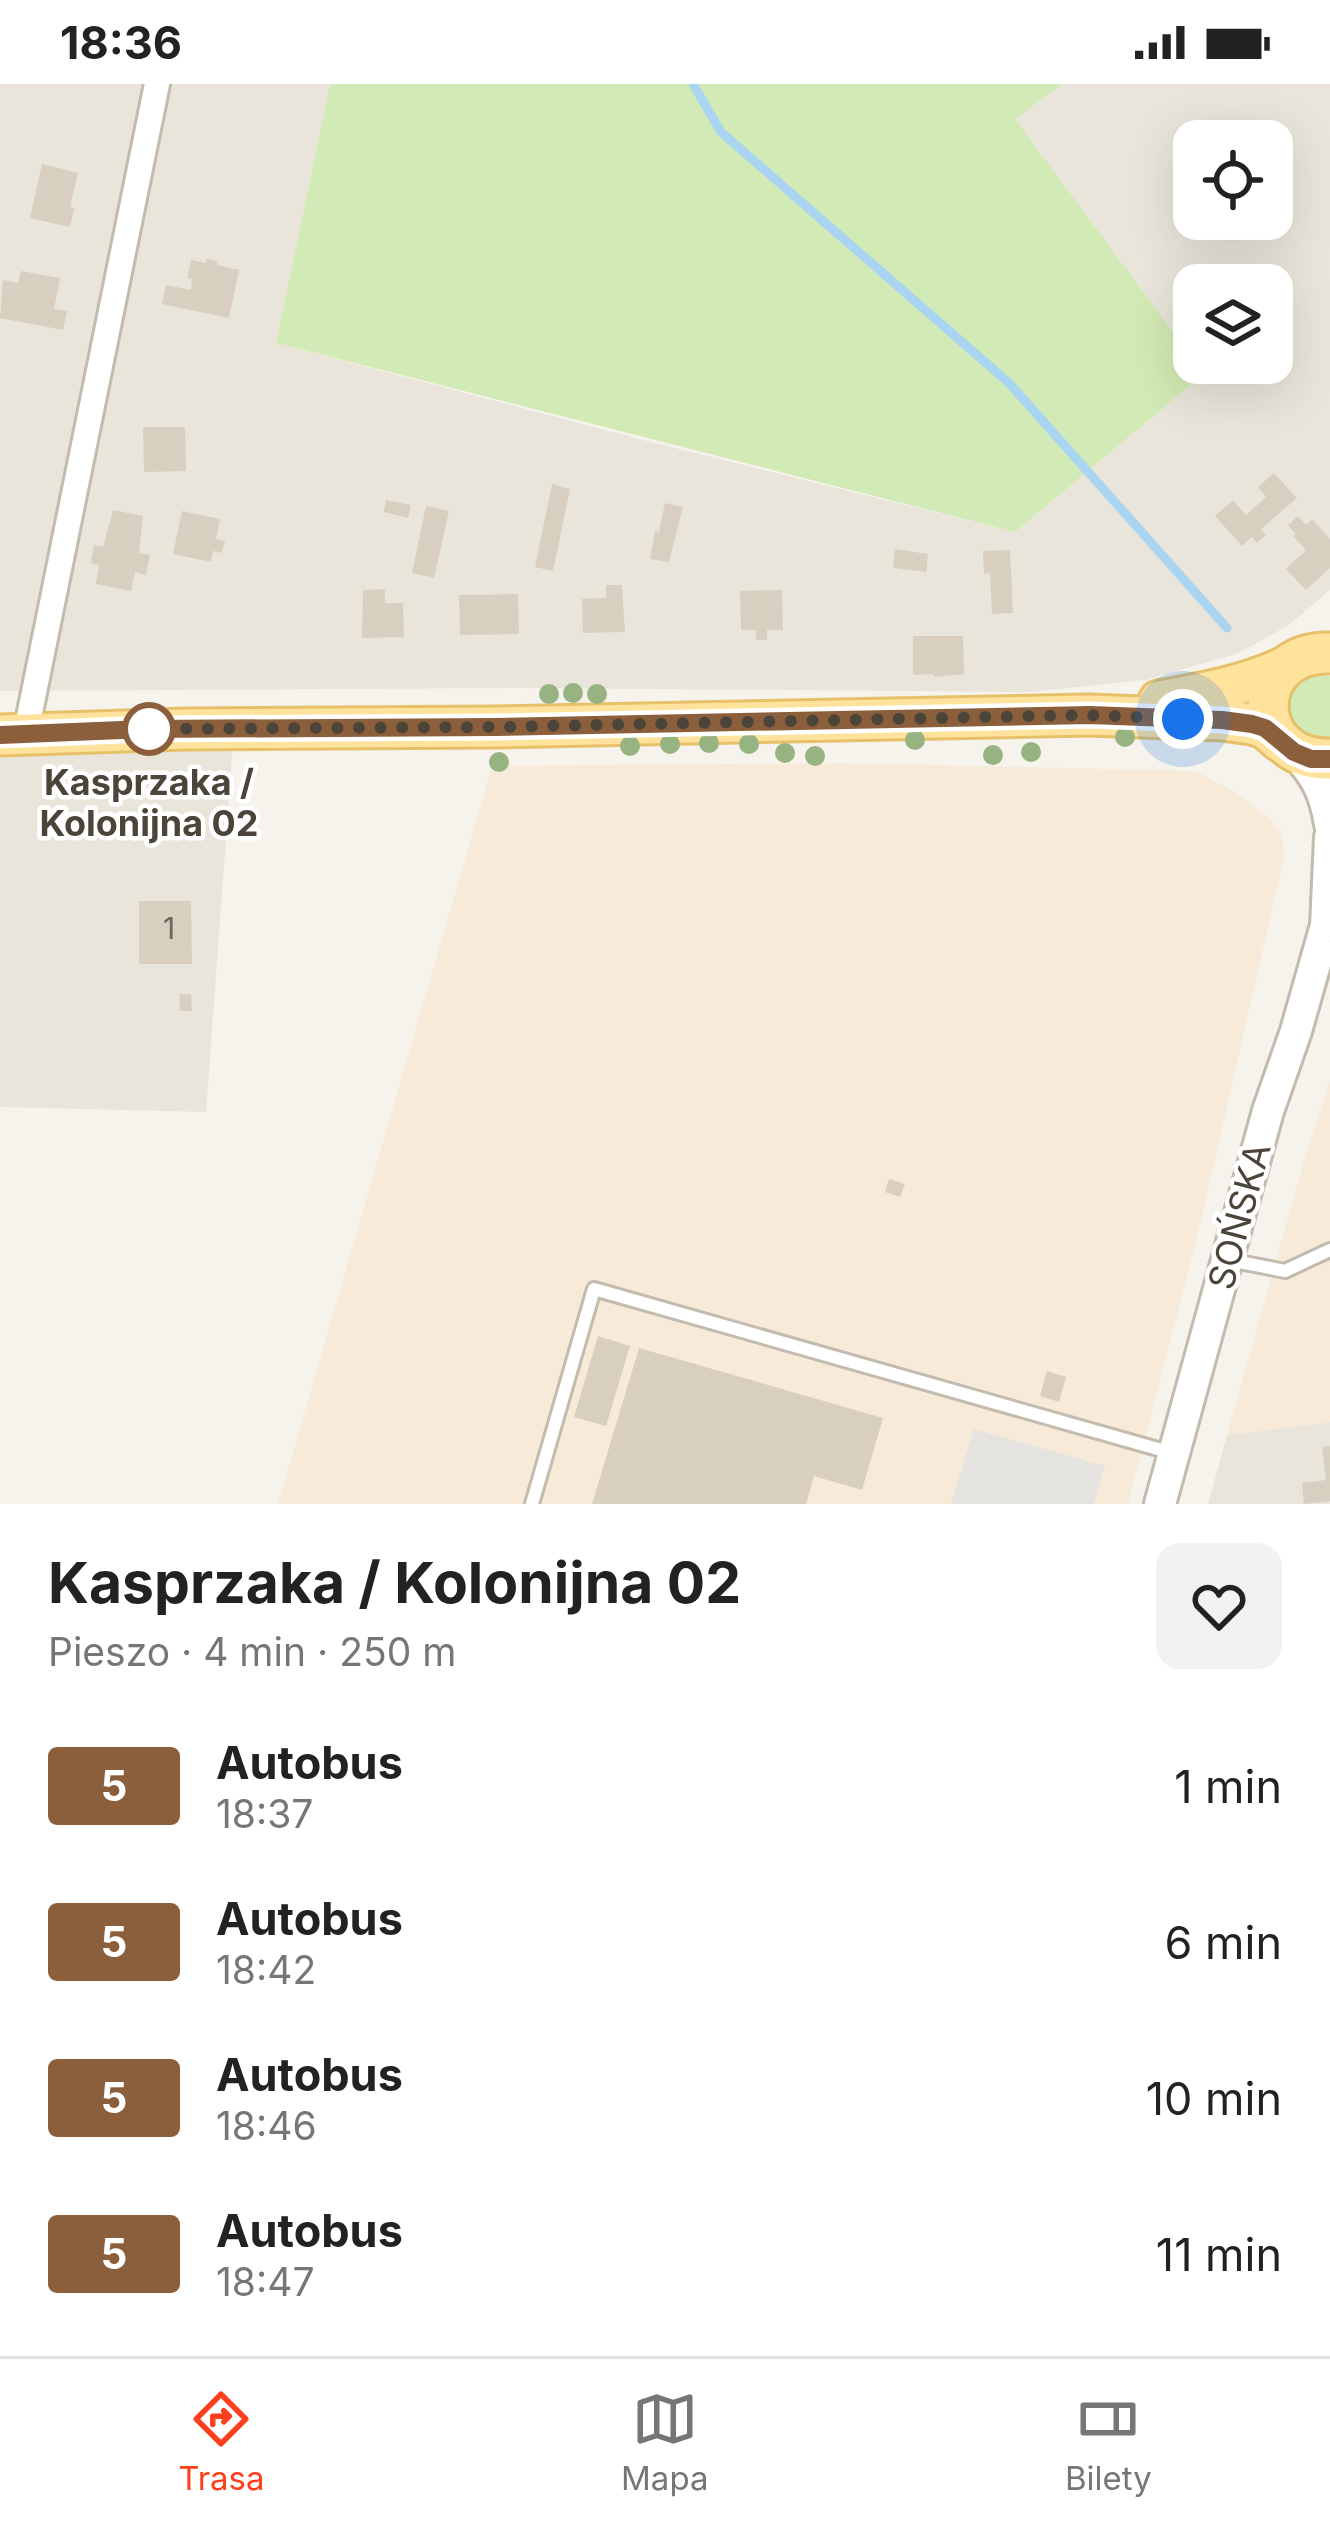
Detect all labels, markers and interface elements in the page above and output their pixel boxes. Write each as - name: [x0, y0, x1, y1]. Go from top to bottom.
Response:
- text: 18:36: [60, 15, 182, 70]
- map controls: [1173, 120, 1293, 384]
- button: locate: [1173, 120, 1293, 240]
- button: layers: [1173, 264, 1293, 384]
- your location: [1153, 689, 1213, 749]
- marker: Kasprzaka / Kolonijna 02: [124, 704, 174, 754]
- place label: Kasprzaka / Kolonijna 02: [39, 760, 259, 845]
- house number: 1: [163, 910, 175, 946]
- street label: SOŃSKA: [1198, 1138, 1280, 1294]
- button: heart: [1156, 1543, 1282, 1669]
- text: Kasprzaka / Kolonijna 02: [48, 1548, 741, 1617]
- text: Pieszo · 4 min · 250 m: [48, 1628, 456, 1675]
- text: Autobus: [216, 1735, 403, 1790]
- text: 1 min: [1174, 1759, 1282, 1814]
- text: 5: [101, 1760, 127, 1811]
- text: 18:37: [216, 1790, 313, 1837]
- text: Autobus: [216, 1891, 403, 1946]
- text: 6 min: [1165, 1915, 1282, 1970]
- text: 5: [101, 1916, 127, 1967]
- text: 18:42: [216, 1946, 316, 1993]
- text: Autobus: [216, 2047, 403, 2102]
- text: 10 min: [1146, 2071, 1282, 2126]
- text: 5: [101, 2072, 127, 2123]
- text: 18:46: [216, 2102, 317, 2149]
- text: Autobus: [216, 2203, 403, 2258]
- text: 11 min: [1156, 2227, 1282, 2282]
- text: 5: [101, 2228, 127, 2279]
- text: 18:47: [216, 2258, 315, 2305]
- tab: Trasa: [178, 2386, 265, 2498]
- tab: Mapa: [621, 2386, 708, 2498]
- tab: Bilety: [1065, 2386, 1152, 2498]

